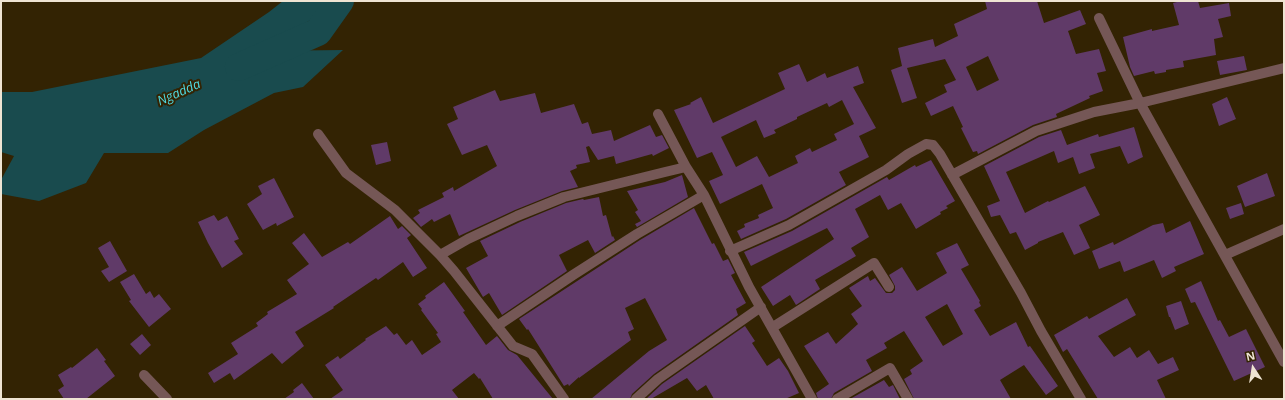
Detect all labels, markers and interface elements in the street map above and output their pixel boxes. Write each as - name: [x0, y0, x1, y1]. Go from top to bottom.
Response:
- water label: Ngadda: [155, 77, 203, 109]
- north arrow: [1233, 348, 1273, 388]
- text: N: [1244, 348, 1256, 364]

